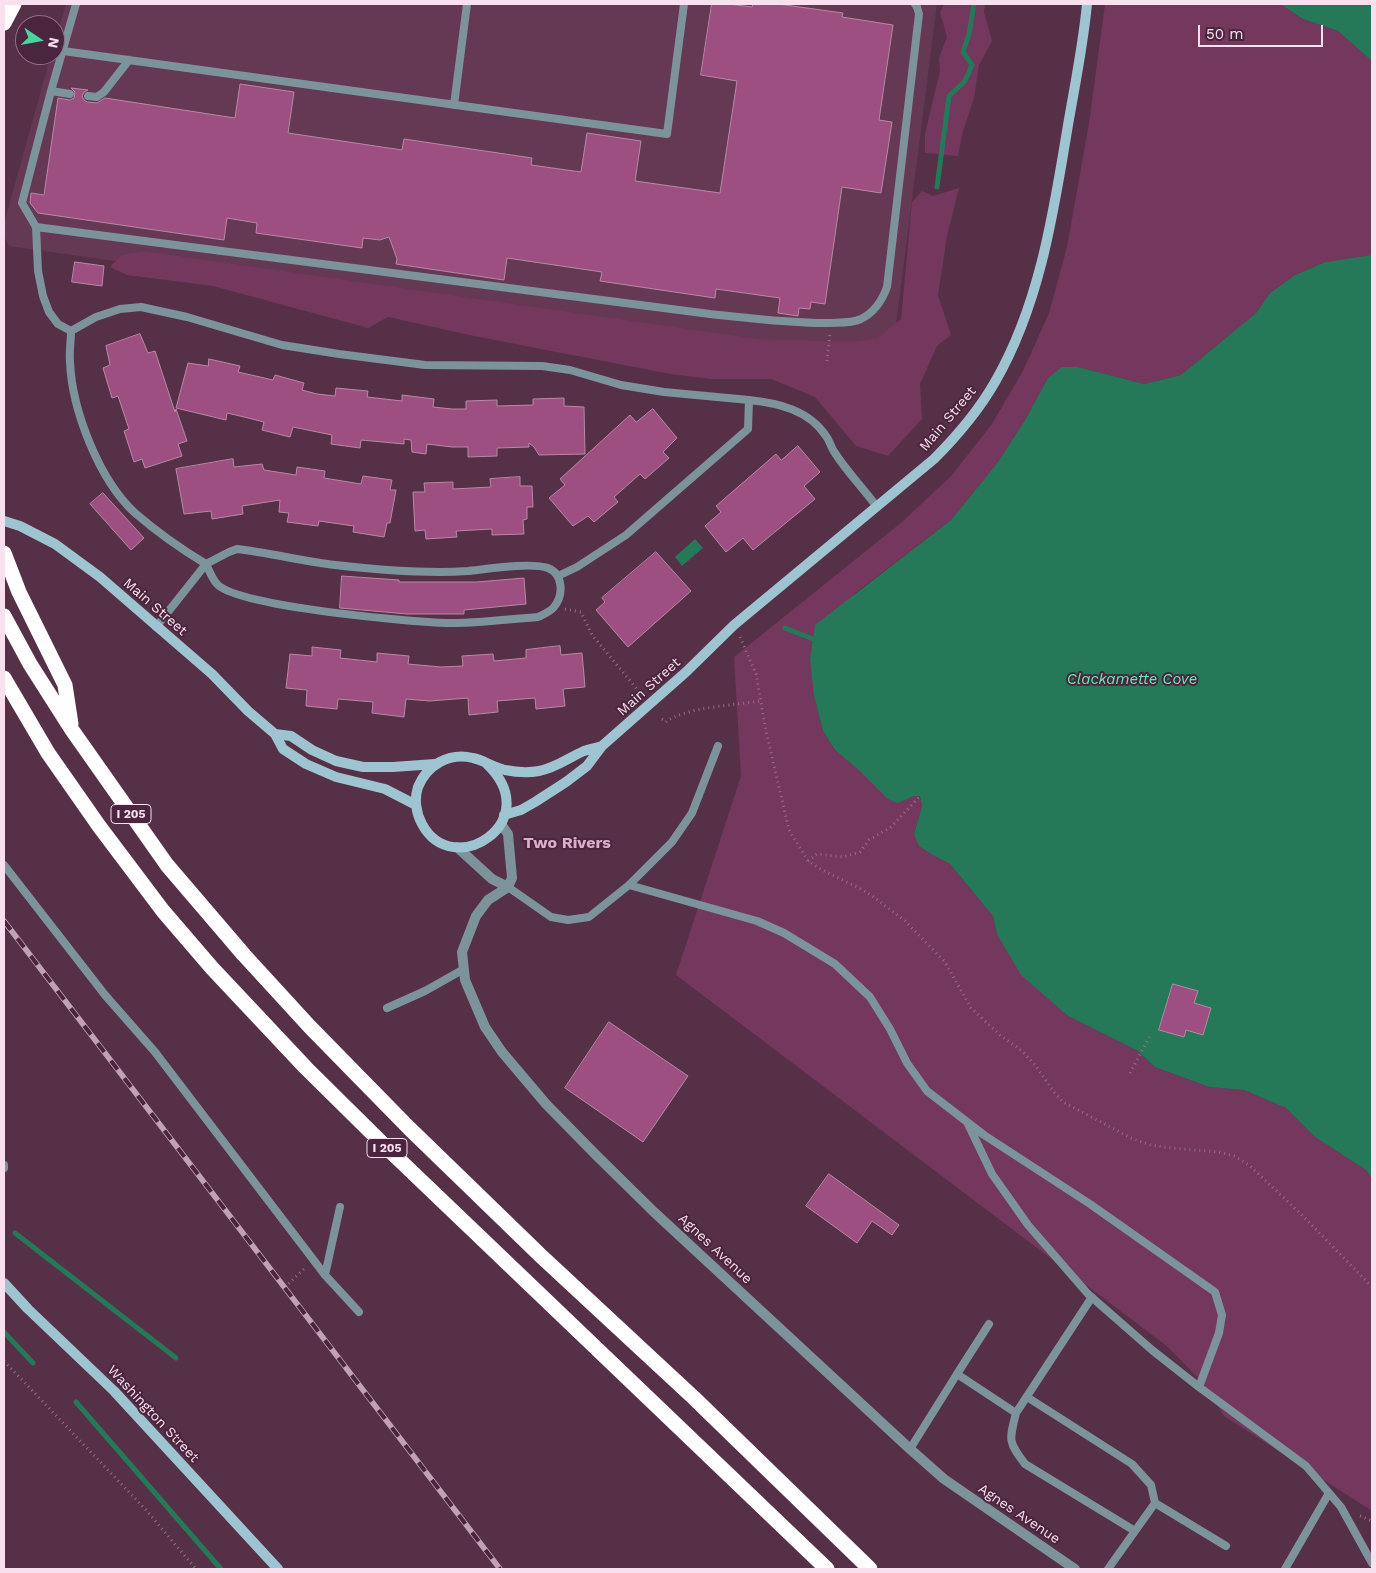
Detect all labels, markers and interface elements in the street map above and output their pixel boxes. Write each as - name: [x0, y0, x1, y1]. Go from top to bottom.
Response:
- north arrow: [15, 15, 65, 65]
- scale bar: [1201, 15, 1326, 47]
- text: 50 m: [1206, 25, 1243, 43]
- text: N: [45, 36, 63, 50]
- street label: Main Street: [916, 383, 980, 455]
- street label: Main Street: [120, 575, 190, 639]
- street label: Main Street: [614, 654, 684, 720]
- water label: Clackamette Cove: [1067, 671, 1197, 689]
- road number: I 205: [111, 804, 151, 824]
- district label: Two Rivers: [523, 833, 611, 853]
- road number: I 205: [367, 1138, 407, 1158]
- street label: Agnes Avenue: [674, 1210, 756, 1288]
- street label: Washington Street: [104, 1362, 202, 1466]
- street label: Agnes Avenue: [975, 1480, 1063, 1548]

